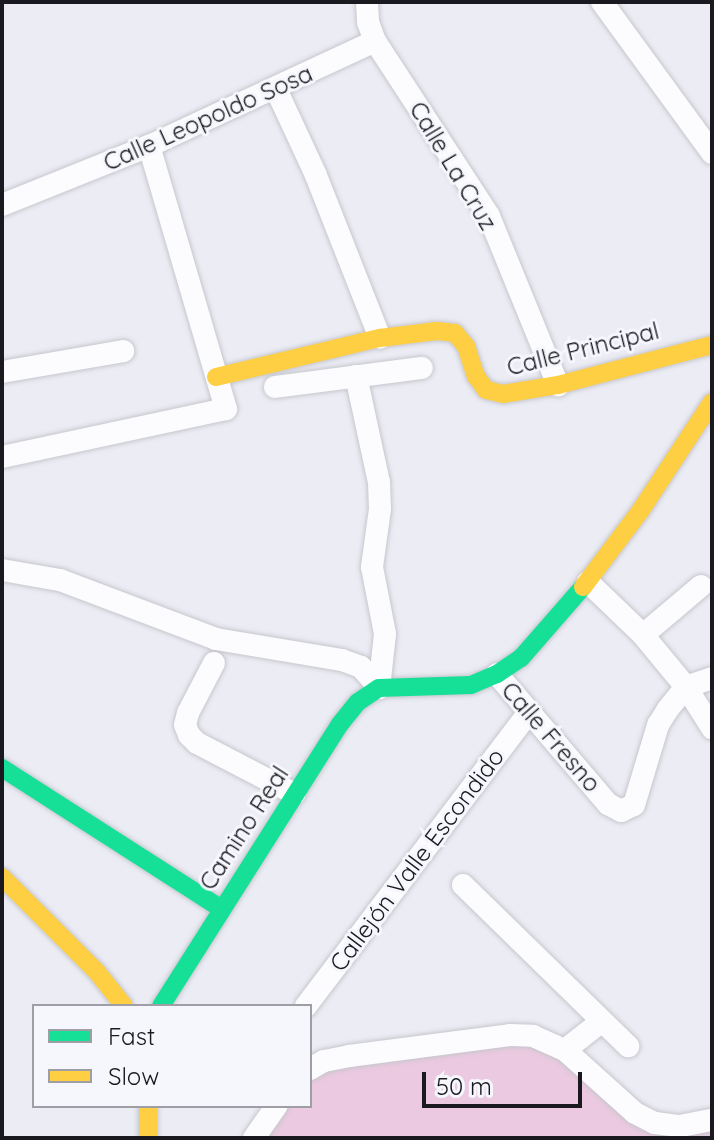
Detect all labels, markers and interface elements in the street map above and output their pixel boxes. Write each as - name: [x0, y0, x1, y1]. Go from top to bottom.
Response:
- street label: Calle Leopoldo Sosa: [99, 59, 317, 177]
- street label: Calle La Cruz: [403, 96, 503, 236]
- street label: Calle Principal: [504, 316, 662, 382]
- street label: Calle Fresno: [495, 676, 607, 798]
- street label: Callejón Valle Escondido: [324, 743, 510, 977]
- street label: Camino Real: [193, 761, 295, 895]
- legend: [32, 1004, 312, 1108]
- text: Fast: [108, 1021, 155, 1051]
- scale bar: [426, 1056, 586, 1106]
- text: Slow: [108, 1061, 159, 1091]
- text: 50 m: [436, 1071, 492, 1101]

